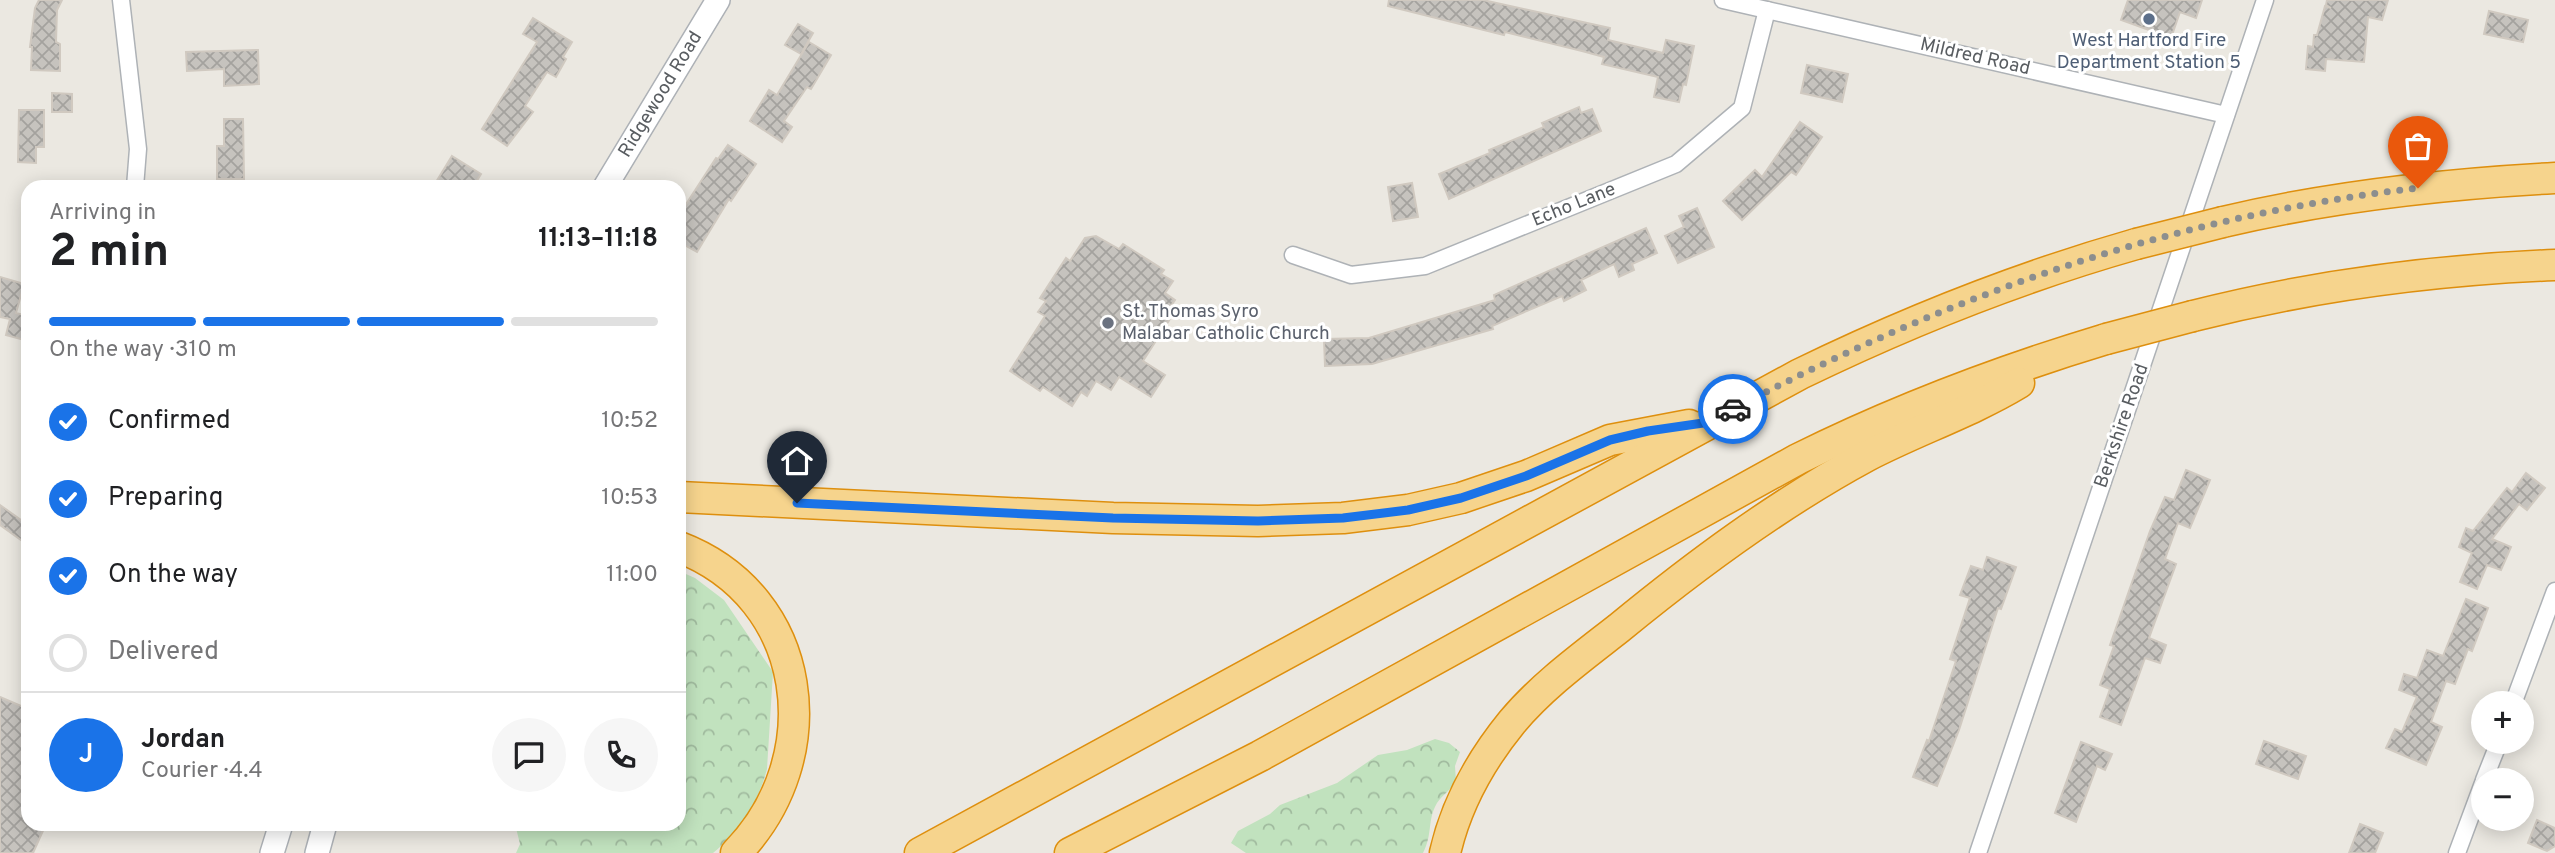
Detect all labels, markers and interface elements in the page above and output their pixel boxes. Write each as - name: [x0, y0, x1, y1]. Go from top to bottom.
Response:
- marker: West Hartford Fire Department Station 5: [2141, 11, 2157, 27]
- street label: Ridgewood Road: [614, 27, 708, 162]
- place label: West Hartford Fire Department Station 5: [2057, 29, 2241, 75]
- street label: Mildred Road: [1918, 33, 2032, 81]
- pin: [2388, 116, 2448, 188]
- icon: bag: [2399, 127, 2437, 165]
- street label: Echo Lane: [1529, 177, 1619, 233]
- text: Arriving in: [49, 199, 156, 228]
- text: 11:13–11:18: [538, 223, 658, 256]
- text: 2 min: [49, 224, 169, 283]
- place label: St. Thomas Syro Malabar Catholic Church: [1122, 300, 1330, 346]
- marker: St. Thomas Syro Malabar Catholic Church: [1100, 315, 1116, 331]
- text: On the way · 310 m: [49, 336, 237, 365]
- street label: Berkshire Road: [2089, 361, 2155, 491]
- courier: [1698, 374, 1768, 444]
- icon: car: [1714, 390, 1752, 428]
- icon: check: [49, 403, 87, 441]
- text: Confirmed: [108, 405, 231, 438]
- text: 10:52: [601, 407, 658, 436]
- pin: [767, 431, 827, 503]
- icon: home: [778, 442, 816, 480]
- icon: check: [49, 480, 87, 518]
- text: Preparing: [108, 482, 223, 515]
- text: 10:53: [601, 484, 658, 513]
- icon: check: [49, 557, 87, 595]
- text: On the way: [108, 559, 238, 592]
- text: 11:00: [606, 561, 658, 590]
- text: Delivered: [108, 636, 219, 669]
- map controls: [2471, 691, 2534, 831]
- button: +: [2471, 691, 2534, 754]
- button: chat: [492, 718, 566, 792]
- button: phone: [584, 718, 658, 792]
- text: Jordan: [141, 724, 225, 757]
- text: J: [79, 739, 93, 772]
- text: Courier · 4.4: [141, 757, 263, 786]
- button: −: [2471, 768, 2534, 831]

